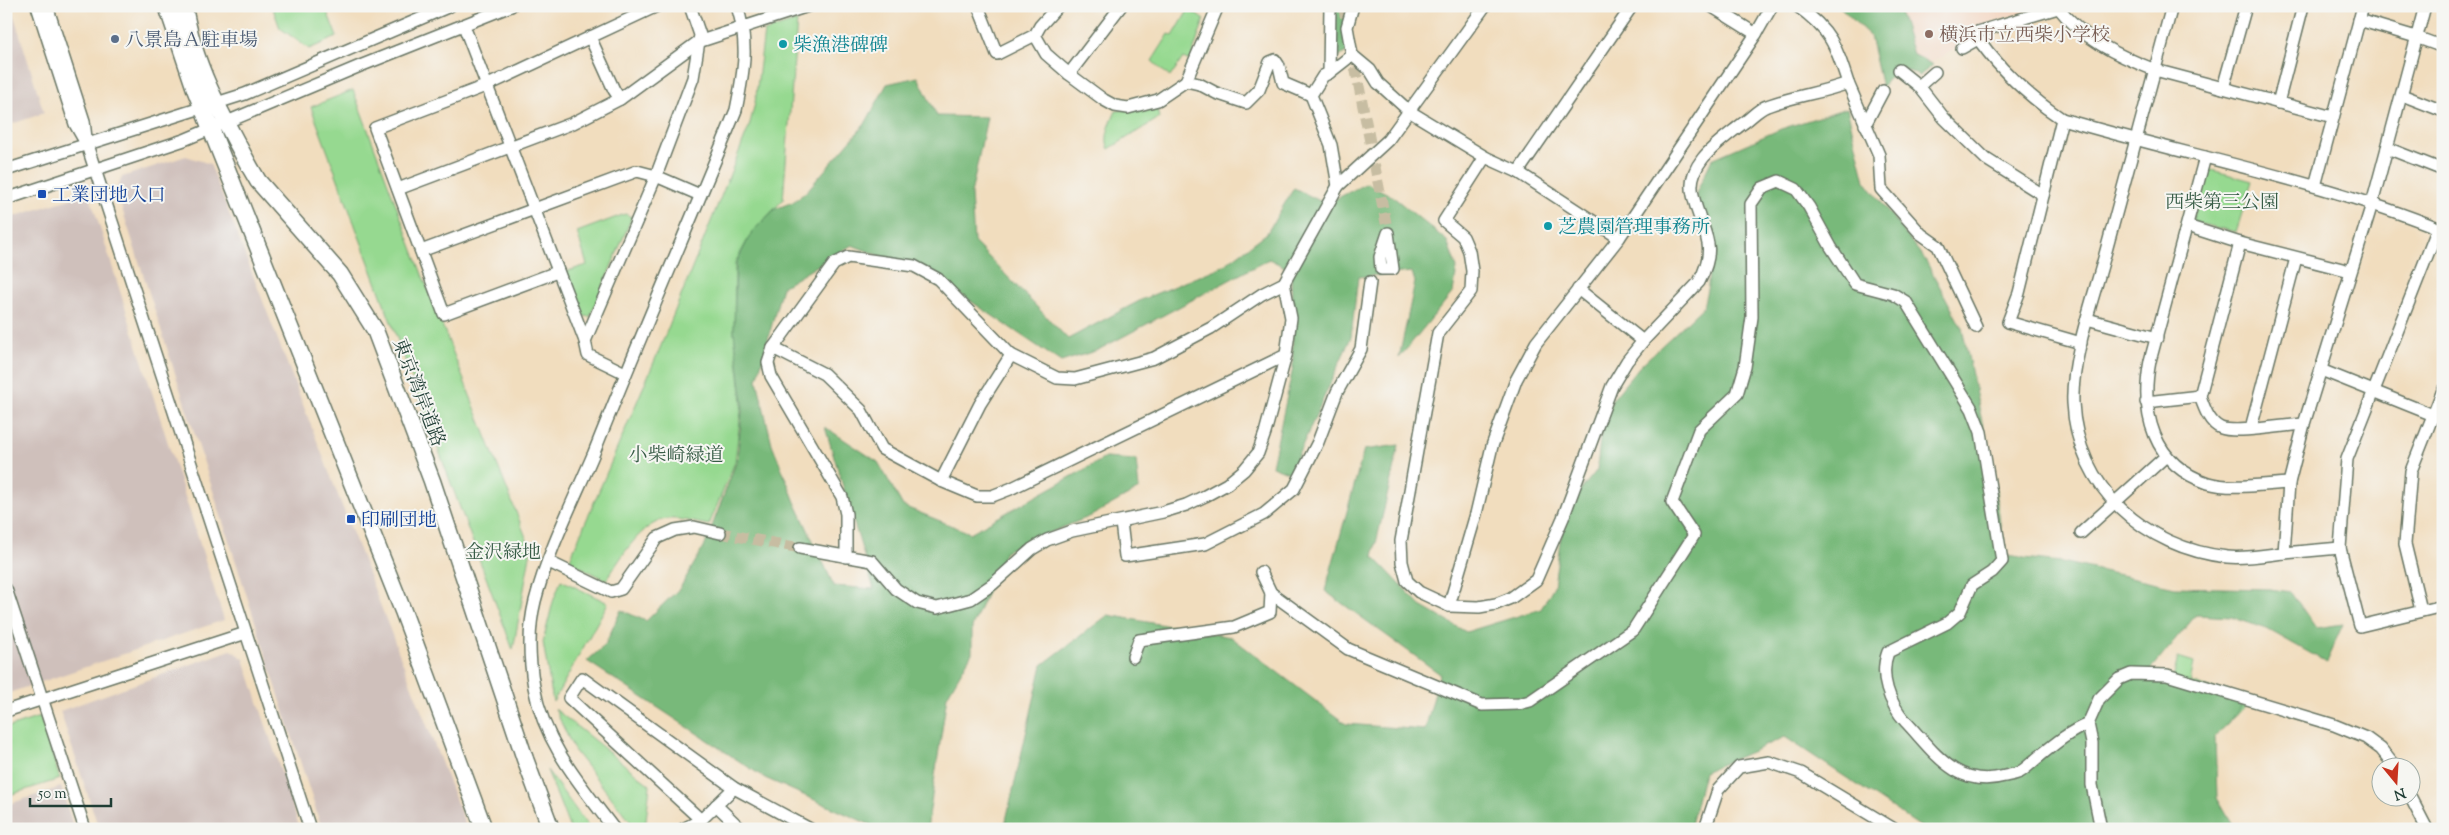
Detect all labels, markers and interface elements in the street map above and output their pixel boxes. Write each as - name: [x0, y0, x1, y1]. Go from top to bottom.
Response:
- place label: 横浜市立西柴小学校: [1939, 23, 2110, 50]
- place label: 八景島Ａ駐車場: [125, 28, 258, 55]
- marker: 横浜市立西柴小学校: [1923, 28, 1935, 40]
- marker: 八景島Ａ駐車場: [109, 33, 121, 45]
- place label: 柴漁港碑碑: [793, 33, 888, 60]
- marker: 柴漁港碑碑: [777, 38, 789, 50]
- place label: 工業団地入口: [52, 183, 166, 210]
- marker: 工業団地入口: [36, 188, 48, 200]
- park label: 西柴第三公園: [2165, 190, 2279, 217]
- place label: 芝農園管理事務所: [1558, 215, 1710, 242]
- marker: 芝農園管理事務所: [1542, 220, 1554, 232]
- street label: 東京湾岸道路: [385, 335, 451, 451]
- park label: 小柴崎緑道: [628, 443, 724, 470]
- place label: 印刷団地: [361, 508, 437, 535]
- marker: 印刷団地: [345, 513, 357, 525]
- park label: 金沢緑地: [465, 540, 541, 567]
- north arrow: [2372, 758, 2422, 808]
- scale bar: [30, 775, 111, 807]
- text: N: [2391, 781, 2408, 804]
- text: 50 m: [37, 784, 67, 805]

